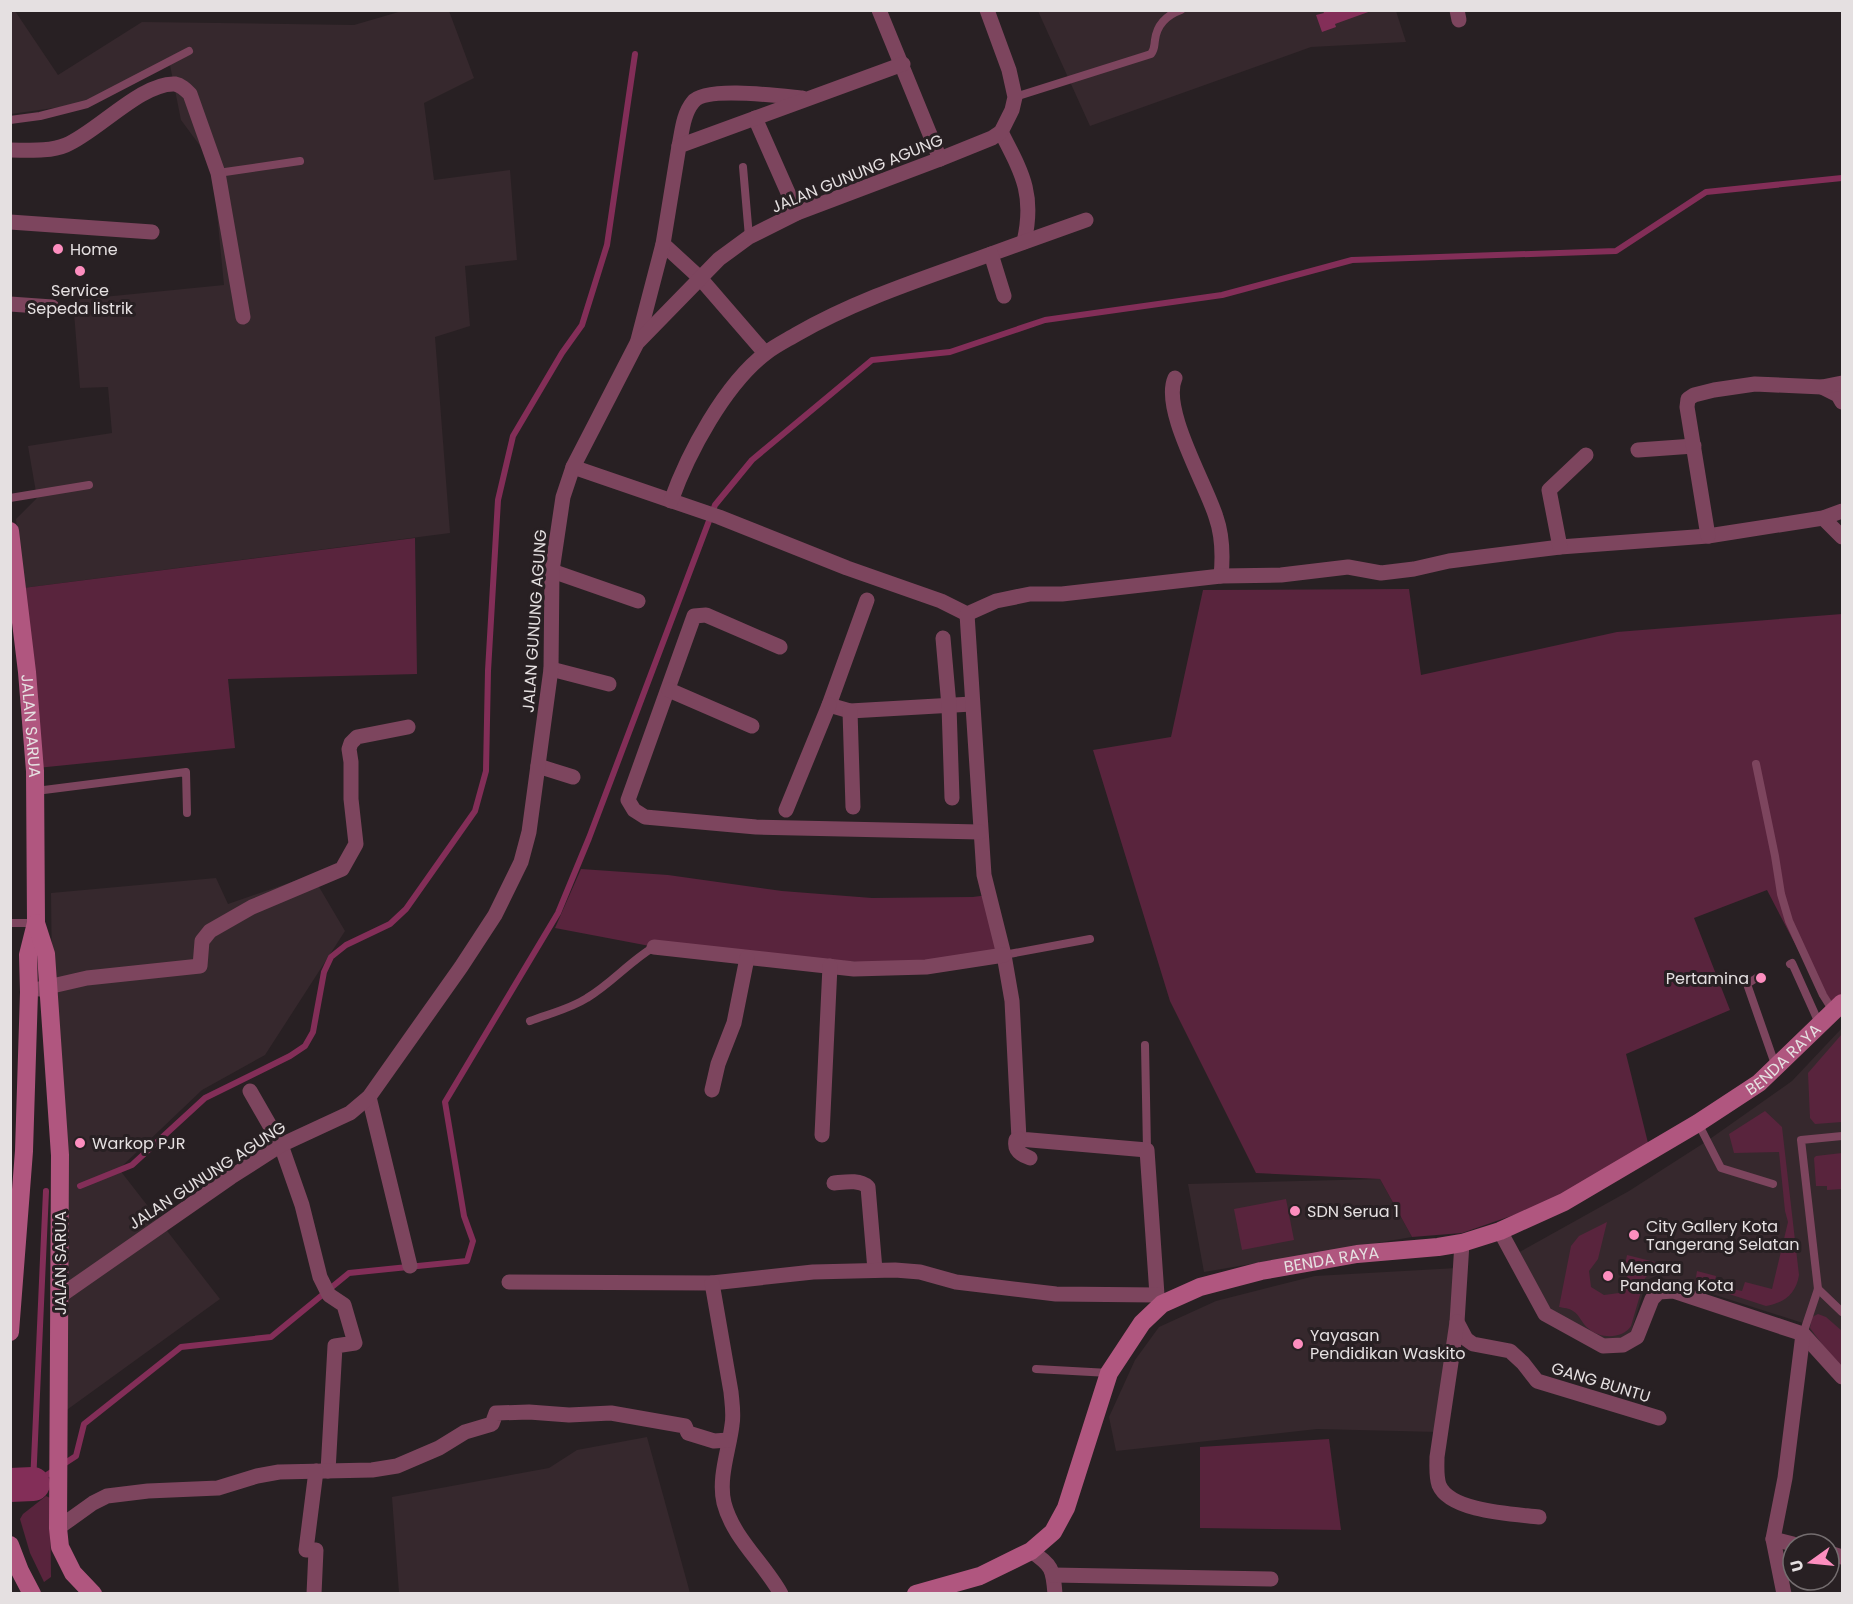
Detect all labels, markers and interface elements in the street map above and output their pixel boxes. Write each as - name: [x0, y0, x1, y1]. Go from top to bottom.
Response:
- street label: JALAN GUNUNG AGUNG: [768, 128, 947, 218]
- place label: Home: [70, 238, 118, 261]
- marker: Home: [51, 242, 65, 256]
- marker: Service Sepeda listrik: [73, 264, 87, 278]
- place label: Service Sepeda listrik: [27, 279, 134, 320]
- street label: JALAN GUNUNG AGUNG: [517, 529, 552, 713]
- street label: JALAN SARUA: [15, 673, 46, 778]
- place label: Pertamina: [1666, 967, 1749, 990]
- marker: Pertamina: [1754, 971, 1768, 985]
- street label: BENDA RAYA: [1741, 1018, 1826, 1101]
- street label: JALAN GUNUNG AGUNG: [124, 1116, 290, 1235]
- place label: Warkop PJR: [92, 1132, 185, 1155]
- marker: Warkop PJR: [73, 1136, 87, 1150]
- place label: SDN Serua 1: [1307, 1200, 1399, 1223]
- marker: SDN Serua 1: [1288, 1204, 1302, 1218]
- street label: JALAN SARUA: [49, 1211, 72, 1315]
- place label: City Gallery Kota Tangerang Selatan: [1646, 1215, 1800, 1256]
- marker: City Gallery Kota Tangerang Selatan: [1627, 1228, 1641, 1242]
- street label: BENDA RAYA: [1282, 1241, 1380, 1279]
- place label: Menara Pandang Kota: [1620, 1256, 1734, 1297]
- marker: Menara Pandang Kota: [1601, 1269, 1615, 1283]
- place label: Yayasan Pendidikan Waskito: [1310, 1324, 1466, 1365]
- marker: Yayasan Pendidikan Waskito: [1291, 1337, 1305, 1351]
- street label: GANG BUNTU: [1548, 1356, 1653, 1408]
- north arrow: [1781, 1532, 1841, 1592]
- text: U: [1784, 1557, 1810, 1574]

